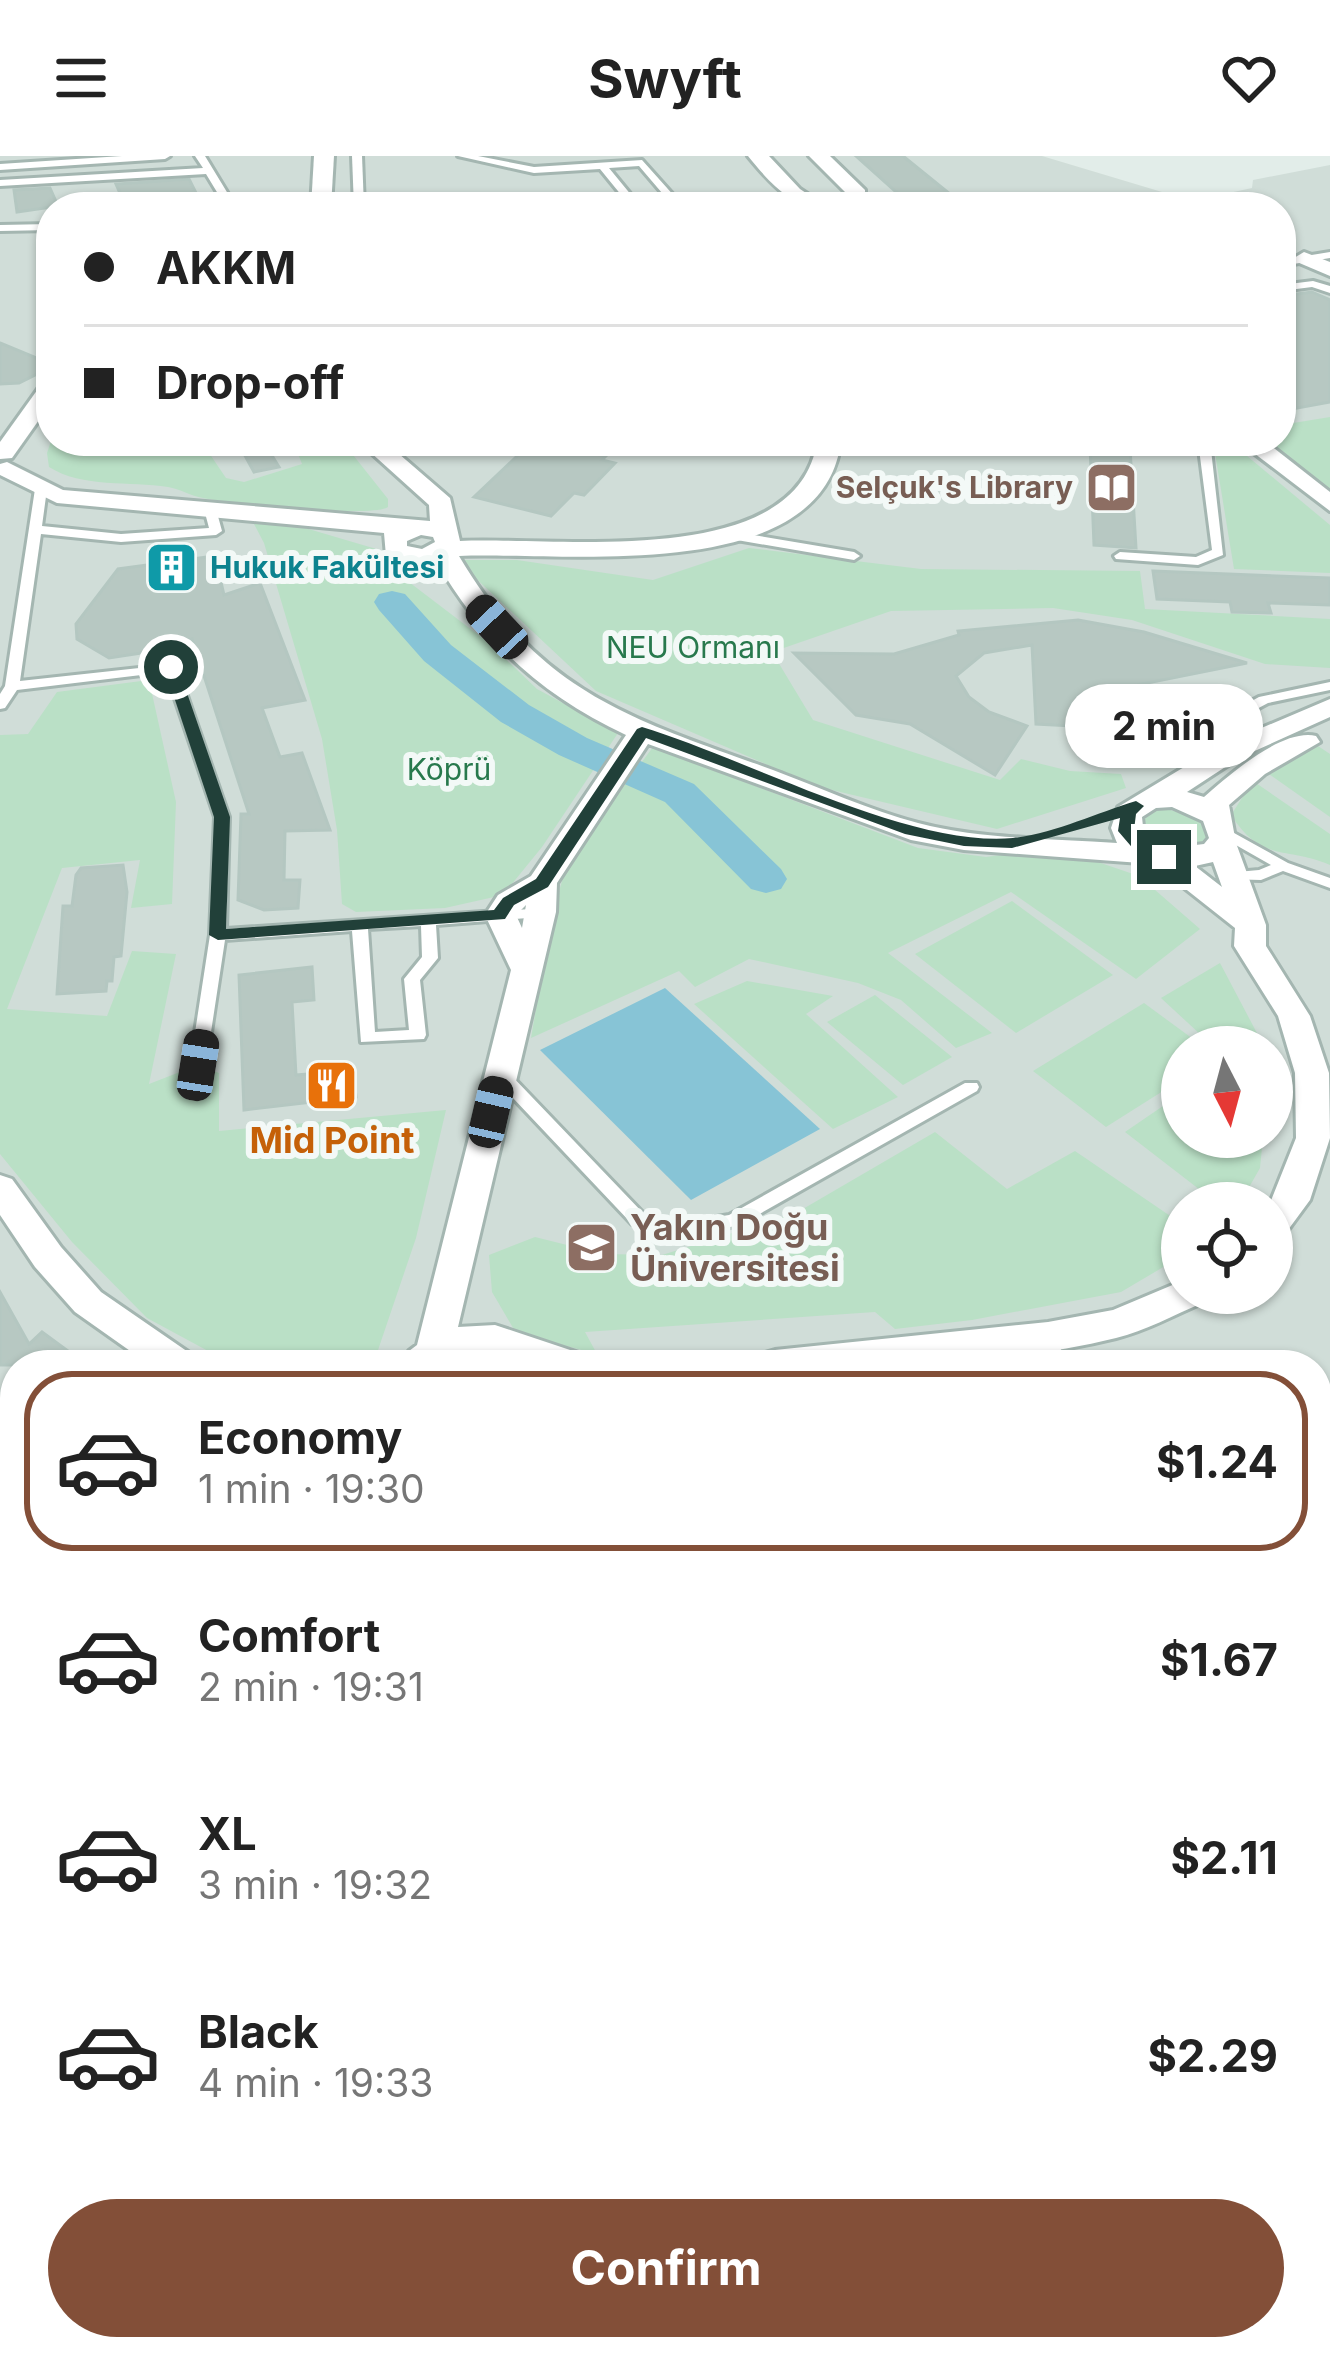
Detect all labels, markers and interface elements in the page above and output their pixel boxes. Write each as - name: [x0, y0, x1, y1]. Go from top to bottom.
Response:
- icon: menu: [48, 45, 114, 111]
- icon: heart: [1216, 45, 1282, 111]
- text: Swyft: [588, 46, 742, 111]
- text: AKKM: [156, 240, 296, 295]
- text: Drop-off: [156, 355, 344, 410]
- library icon: Selçuk's Library: [1084, 460, 1140, 516]
- place label: Selçuk's Library: [836, 469, 1073, 505]
- building icon: Hukuk Fakültesi: [143, 540, 199, 596]
- place label: Hukuk Fakültesi: [210, 549, 444, 585]
- car: [459, 588, 535, 666]
- park label: NEU Ormanı: [606, 629, 780, 665]
- route start: [144, 640, 198, 694]
- callout: 2 min: [1065, 683, 1263, 767]
- text: 2 min: [1112, 702, 1216, 749]
- park label: Köprü: [407, 751, 491, 787]
- route end: [1137, 830, 1191, 884]
- north arrow: [1161, 1026, 1293, 1158]
- map controls: [1161, 1026, 1293, 1314]
- car: [175, 1027, 221, 1103]
- restaurant icon: Mid Point: [304, 1057, 360, 1113]
- car: [465, 1073, 517, 1151]
- place label: Mid Point: [250, 1118, 414, 1162]
- button: locate: [1161, 1182, 1293, 1314]
- place label: Yakın Doğu Üniversitesi: [630, 1205, 840, 1290]
- school or university icon: Yakın Doğu Üniversitesi: [563, 1220, 619, 1276]
- icon: car: [54, 1407, 162, 1515]
- text: Economy: [198, 1410, 402, 1465]
- text: $1.24: [1156, 1434, 1278, 1489]
- text: 1 min · 19:30: [198, 1465, 425, 1512]
- icon: car: [54, 1605, 162, 1713]
- text: Comfort: [198, 1608, 380, 1663]
- text: $1.67: [1160, 1632, 1278, 1687]
- text: 2 min · 19:31: [198, 1663, 424, 1710]
- icon: car: [54, 1803, 162, 1911]
- text: XL: [198, 1806, 257, 1861]
- text: $2.11: [1170, 1830, 1278, 1885]
- text: 3 min · 19:32: [198, 1861, 432, 1908]
- icon: car: [54, 2001, 162, 2109]
- text: Black: [198, 2004, 319, 2059]
- text: $2.29: [1148, 2028, 1278, 2083]
- text: 4 min · 19:33: [198, 2059, 433, 2106]
- button: Confirm: [48, 2199, 1284, 2337]

